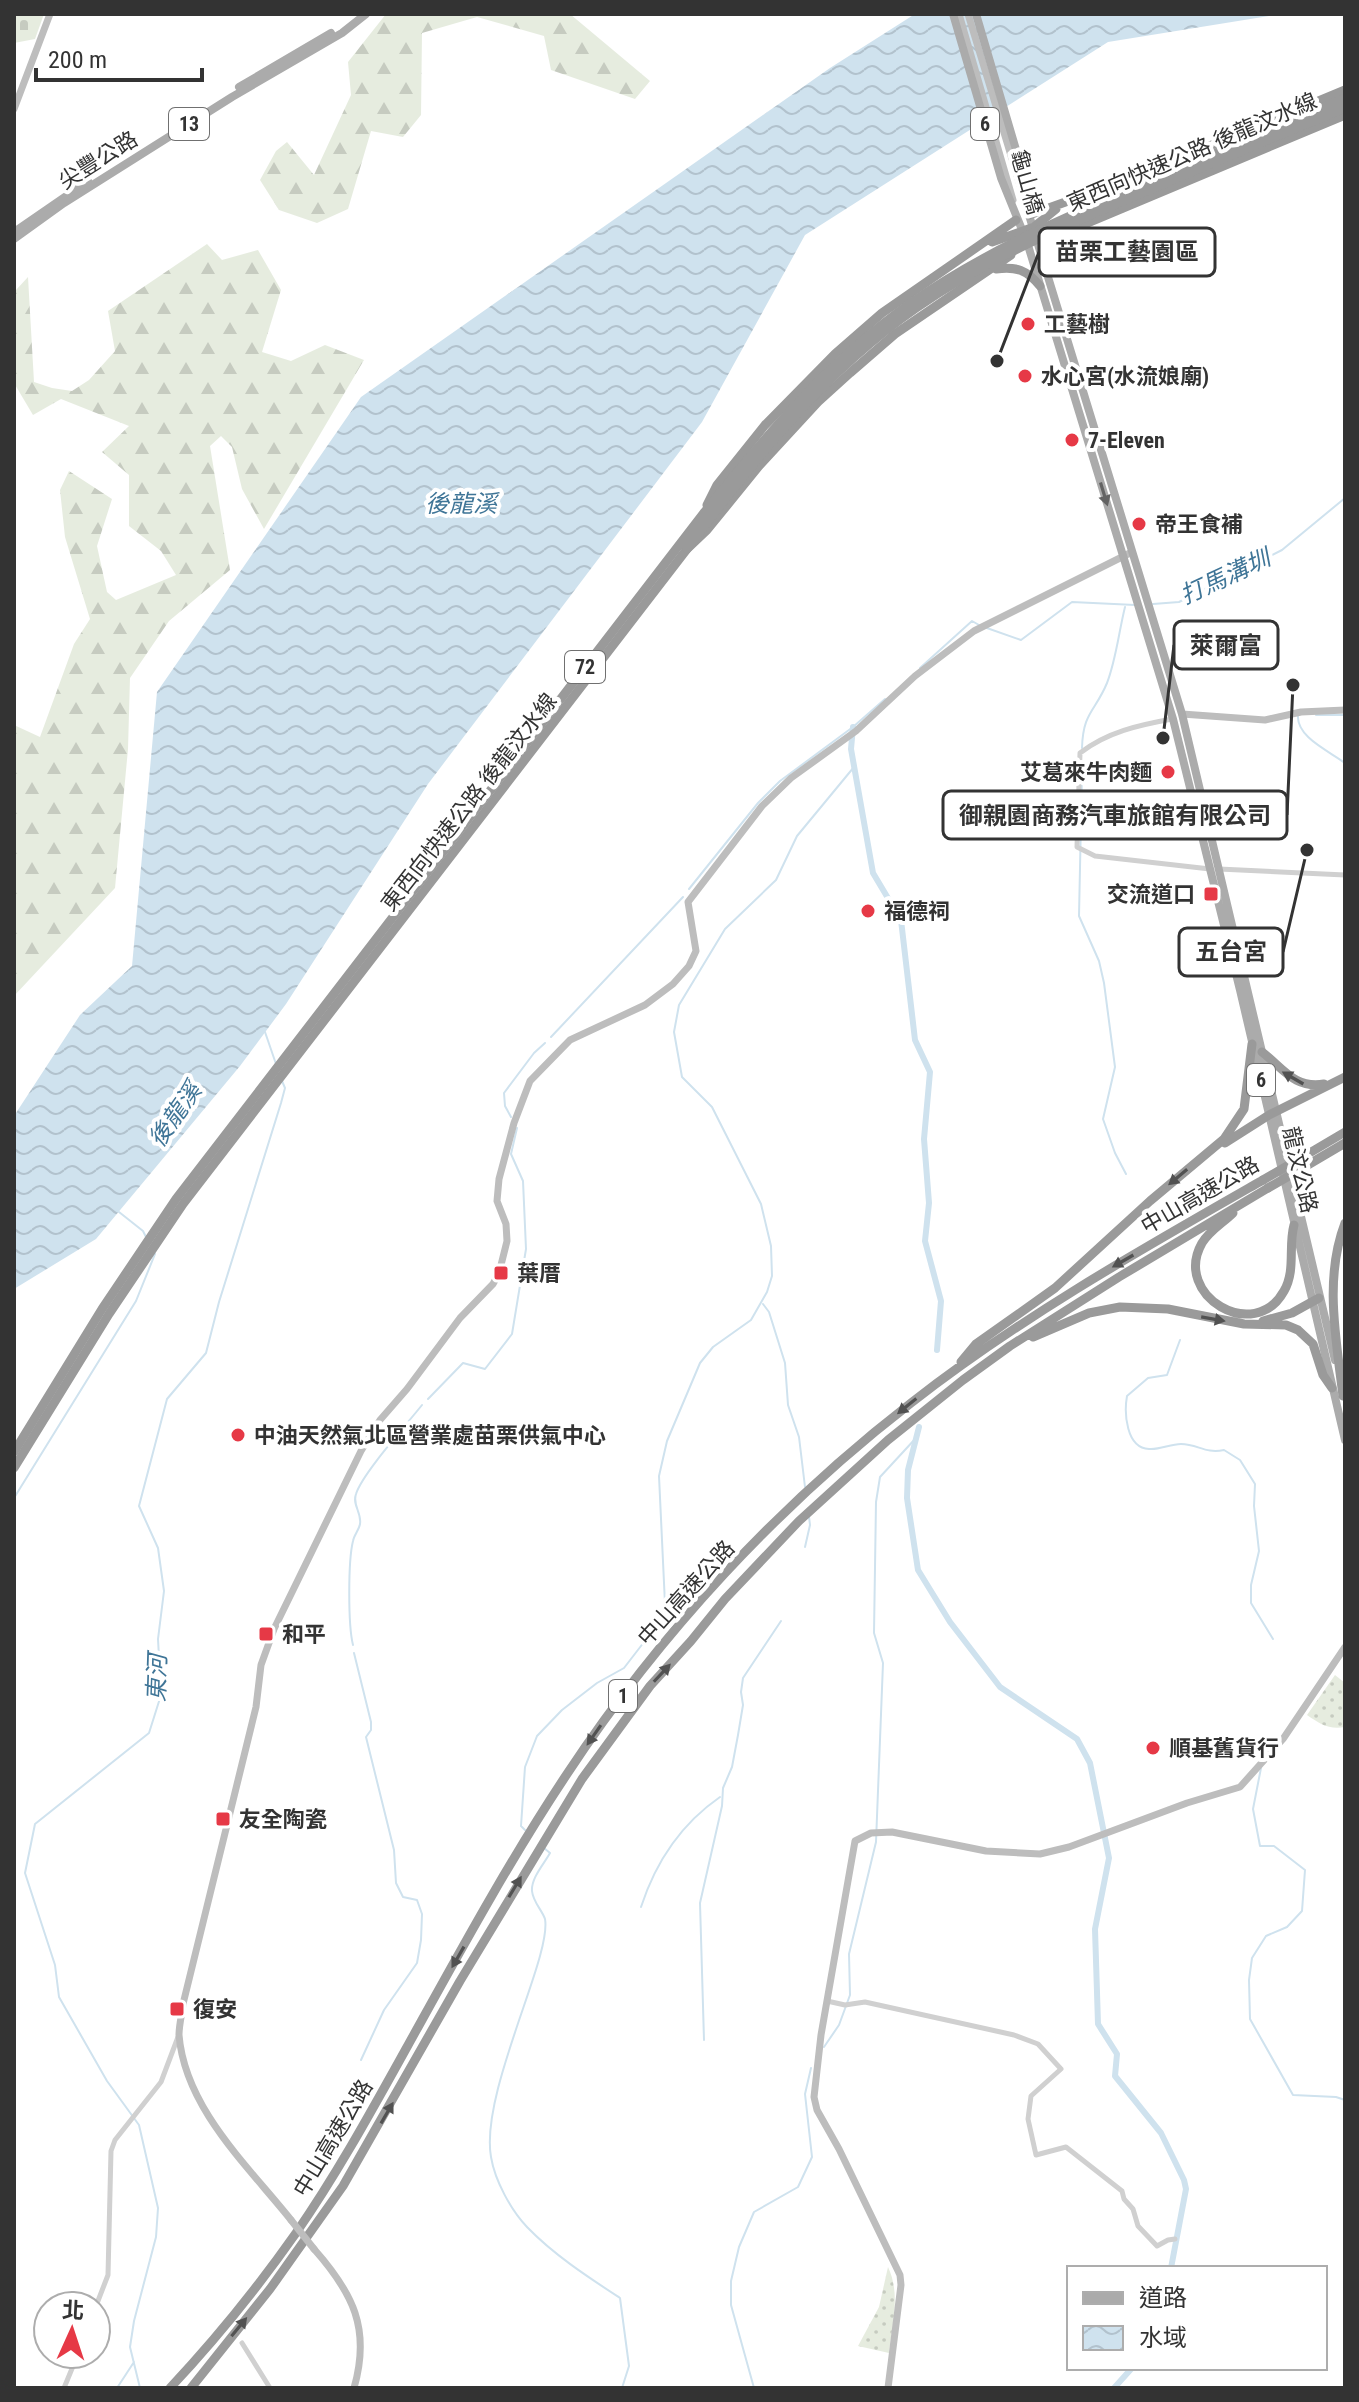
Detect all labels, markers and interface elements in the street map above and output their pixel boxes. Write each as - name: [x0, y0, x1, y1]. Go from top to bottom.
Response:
- scale bar: [36, 32, 202, 82]
- text: 200 m: [48, 46, 107, 74]
- street label: 東西向快速公路 後龍汶水線: [1063, 88, 1321, 216]
- road number: 13: [169, 108, 209, 140]
- road number: 6: [971, 108, 999, 140]
- street label: 尖豐公路: [54, 126, 142, 194]
- street label: 龜山橋: [1006, 147, 1048, 217]
- callout: 苗栗工藝園區: [1039, 228, 1215, 276]
- text: 苗栗工藝園區: [1055, 238, 1199, 266]
- place label: 工藝樹: [1044, 312, 1110, 337]
- marker: 工藝樹: [1019, 315, 1037, 333]
- place label: 水心宮(水流娘廟): [1041, 364, 1209, 389]
- marker: 水心宮(水流娘廟): [1016, 367, 1034, 385]
- place label: 7-Eleven: [1088, 428, 1165, 453]
- marker: 7-Eleven: [1063, 431, 1081, 449]
- one-way arrow: [1098, 482, 1111, 506]
- water label: 後龍溪: [425, 490, 500, 518]
- place label: 帝王食補: [1155, 512, 1243, 537]
- marker: 帝王食補: [1130, 515, 1148, 533]
- water label: 打馬溝圳: [1176, 543, 1277, 610]
- callout: 萊爾富: [1174, 621, 1278, 669]
- text: 萊爾富: [1190, 632, 1262, 660]
- road number: 72: [565, 651, 605, 683]
- street label: 東西向快速公路 後龍汶水線: [376, 688, 562, 916]
- place label: 艾葛來牛肉麵: [1020, 760, 1152, 785]
- marker: 艾葛來牛肉麵: [1159, 763, 1177, 781]
- callout: 御親園商務汽車旅館有限公司: [943, 791, 1287, 839]
- text: 御親園商務汽車旅館有限公司: [959, 802, 1271, 830]
- place label: 交流道口: [1107, 882, 1195, 907]
- marker: 交流道口: [1202, 885, 1220, 903]
- place label: 福德祠: [884, 899, 950, 924]
- marker: 福德祠: [859, 902, 877, 920]
- callout: 五台宮: [1179, 928, 1283, 976]
- text: 五台宮: [1195, 938, 1267, 966]
- road number: 6: [1247, 1064, 1275, 1096]
- one-way arrow: [1282, 1071, 1304, 1085]
- water label: 後龍溪: [143, 1075, 209, 1153]
- street label: 龍汶公路: [1278, 1124, 1322, 1216]
- street label: 中山高速公路: [1137, 1151, 1263, 1239]
- one-way arrow: [1169, 1168, 1189, 1185]
- one-way arrow: [1111, 1254, 1134, 1268]
- place label: 葉厝: [517, 1261, 561, 1286]
- marker: 葉厝: [492, 1264, 510, 1282]
- one-way arrow: [1200, 1314, 1225, 1326]
- one-way arrow: [897, 1397, 917, 1414]
- place label: 中油天然氣北區營業處苗栗供氣中心: [254, 1423, 606, 1448]
- marker: 中油天然氣北區營業處苗栗供氣中心: [229, 1426, 247, 1444]
- street label: 中山高速公路: [633, 1536, 739, 1650]
- place label: 和平: [282, 1622, 326, 1647]
- marker: 和平: [257, 1625, 275, 1643]
- water label: 東河: [142, 1650, 172, 1702]
- one-way arrow: [652, 1664, 670, 1683]
- road number: 1: [609, 1680, 637, 1712]
- one-way arrow: [587, 1725, 602, 1746]
- place label: 順基舊貨行: [1169, 1736, 1279, 1761]
- marker: 順基舊貨行: [1144, 1739, 1162, 1757]
- place label: 友全陶瓷: [239, 1807, 327, 1832]
- marker: 友全陶瓷: [214, 1810, 232, 1828]
- one-way arrow: [508, 1876, 522, 1898]
- one-way arrow: [451, 1946, 465, 1968]
- place label: 復安: [193, 1997, 237, 2022]
- marker: 復安: [168, 2000, 186, 2018]
- street label: 中山高速公路: [288, 2075, 378, 2201]
- one-way arrow: [379, 2102, 393, 2124]
- legend: [1067, 2266, 1327, 2370]
- text: 道路: [1139, 2284, 1187, 2312]
- north arrow: [32, 2290, 112, 2370]
- text: 北: [61, 2297, 85, 2324]
- one-way arrow: [231, 2317, 247, 2337]
- text: 水域: [1139, 2324, 1187, 2352]

